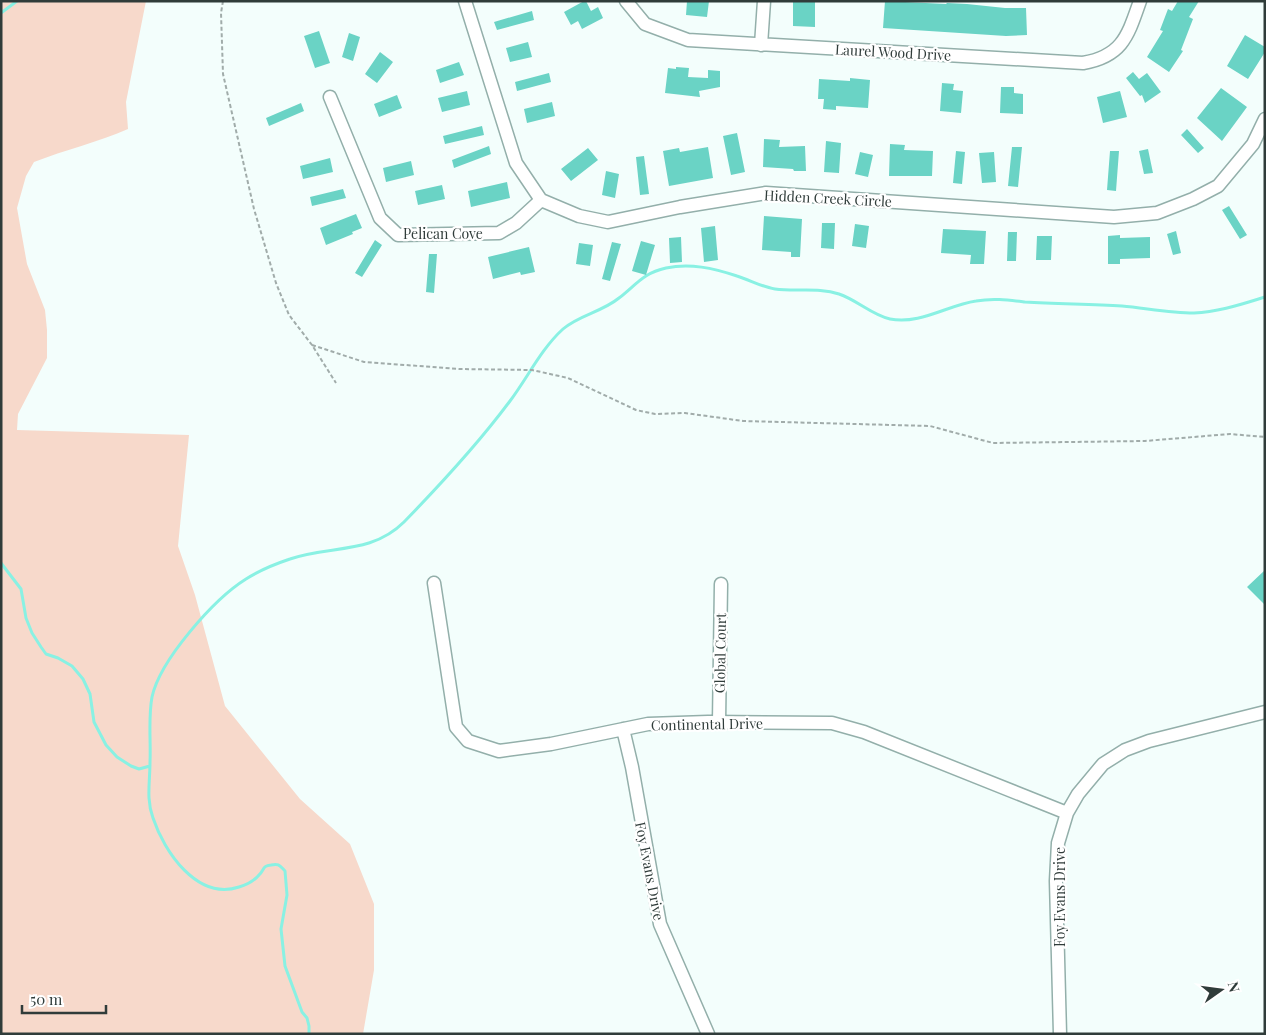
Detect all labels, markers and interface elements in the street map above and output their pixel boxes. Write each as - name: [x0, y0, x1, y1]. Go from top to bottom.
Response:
- street label: Laurel Wood Drive: [834, 39, 952, 65]
- street label: Hidden Creek Circle: [764, 185, 892, 211]
- street label: Pelican Cove: [403, 224, 483, 243]
- street label: Global Court: [710, 612, 730, 693]
- street label: Continental Drive: [651, 714, 763, 734]
- street label: Foy Evans Drive: [631, 820, 669, 922]
- street label: Foy Evans Drive: [1050, 847, 1069, 947]
- north arrow: [1196, 965, 1246, 1015]
- text: N: [1224, 980, 1245, 994]
- scale bar: [22, 982, 106, 1014]
- text: 50 m: [30, 989, 63, 1009]

